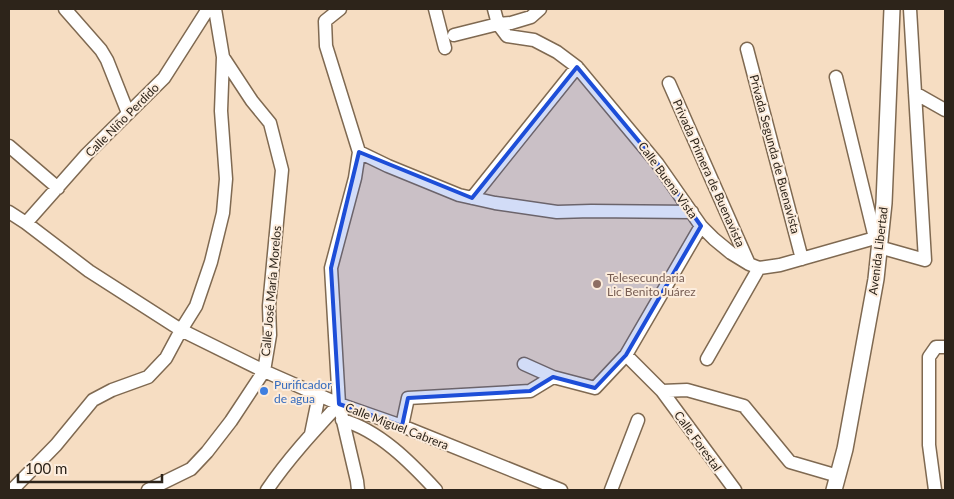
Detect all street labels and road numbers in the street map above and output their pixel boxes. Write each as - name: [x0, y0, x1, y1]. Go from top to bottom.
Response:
- street label: Privada Segunda de Buenavista: [747, 73, 803, 235]
- street label: Calle Niño Perdido: [82, 80, 162, 160]
- street label: Privada Primera de Buenavista: [670, 97, 748, 249]
- street label: Calle Buena Vista: [635, 139, 701, 221]
- street label: Avenida Libertad: [865, 206, 891, 296]
- street label: Calle José María Morelos: [258, 225, 284, 357]
- street label: Calle Miguel Cabrera: [343, 399, 451, 453]
- street label: Calle Forestal: [671, 408, 725, 474]

